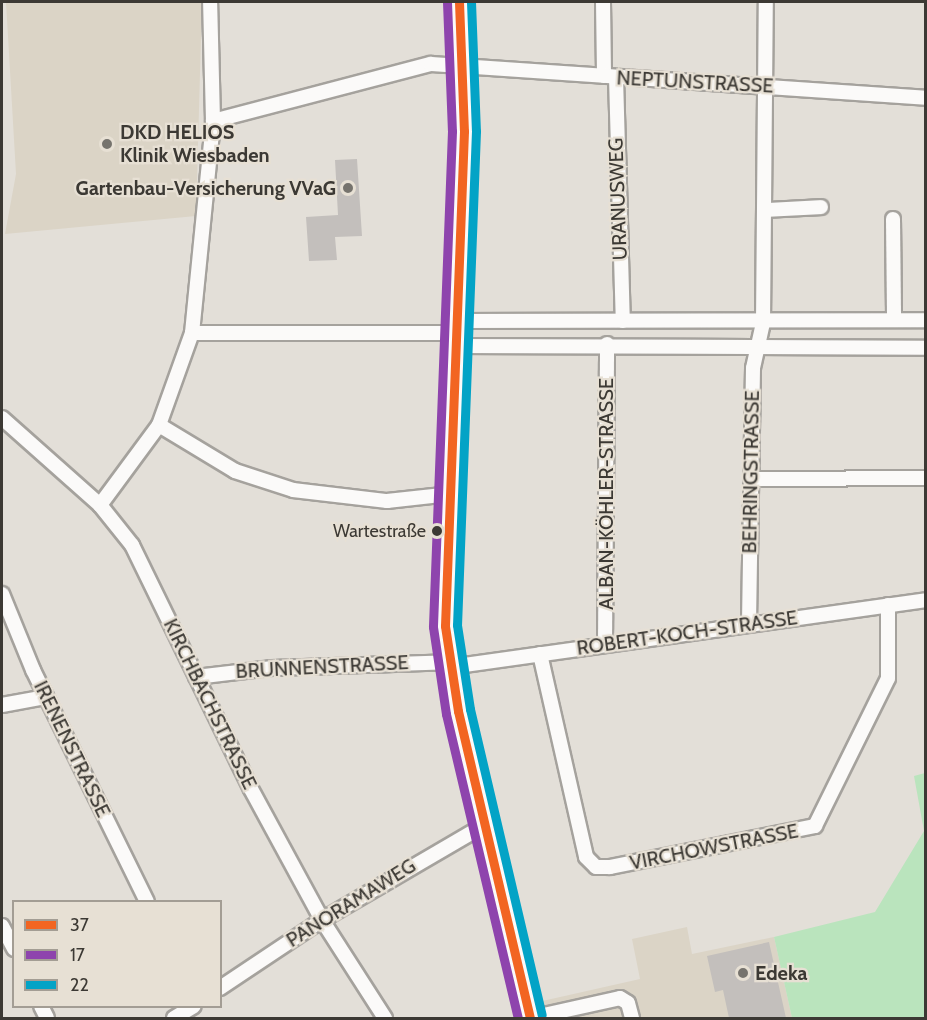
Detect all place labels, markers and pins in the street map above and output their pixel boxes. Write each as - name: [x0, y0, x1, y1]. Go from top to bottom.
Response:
- place label: DKD HELIOS Klinik Wiesbaden: [120, 120, 269, 167]
- marker: DKD HELIOS Klinik Wiesbaden: [98, 135, 116, 153]
- place label: Gartenbau-Versicherung VVaG: [76, 176, 336, 200]
- marker: Gartenbau-Versicherung VVaG: [341, 181, 355, 195]
- place label: Wartestraße: [333, 520, 426, 542]
- marker: Wartestraße: [431, 525, 443, 537]
- place label: Edeka: [755, 961, 807, 985]
- marker: Edeka: [736, 966, 750, 980]

